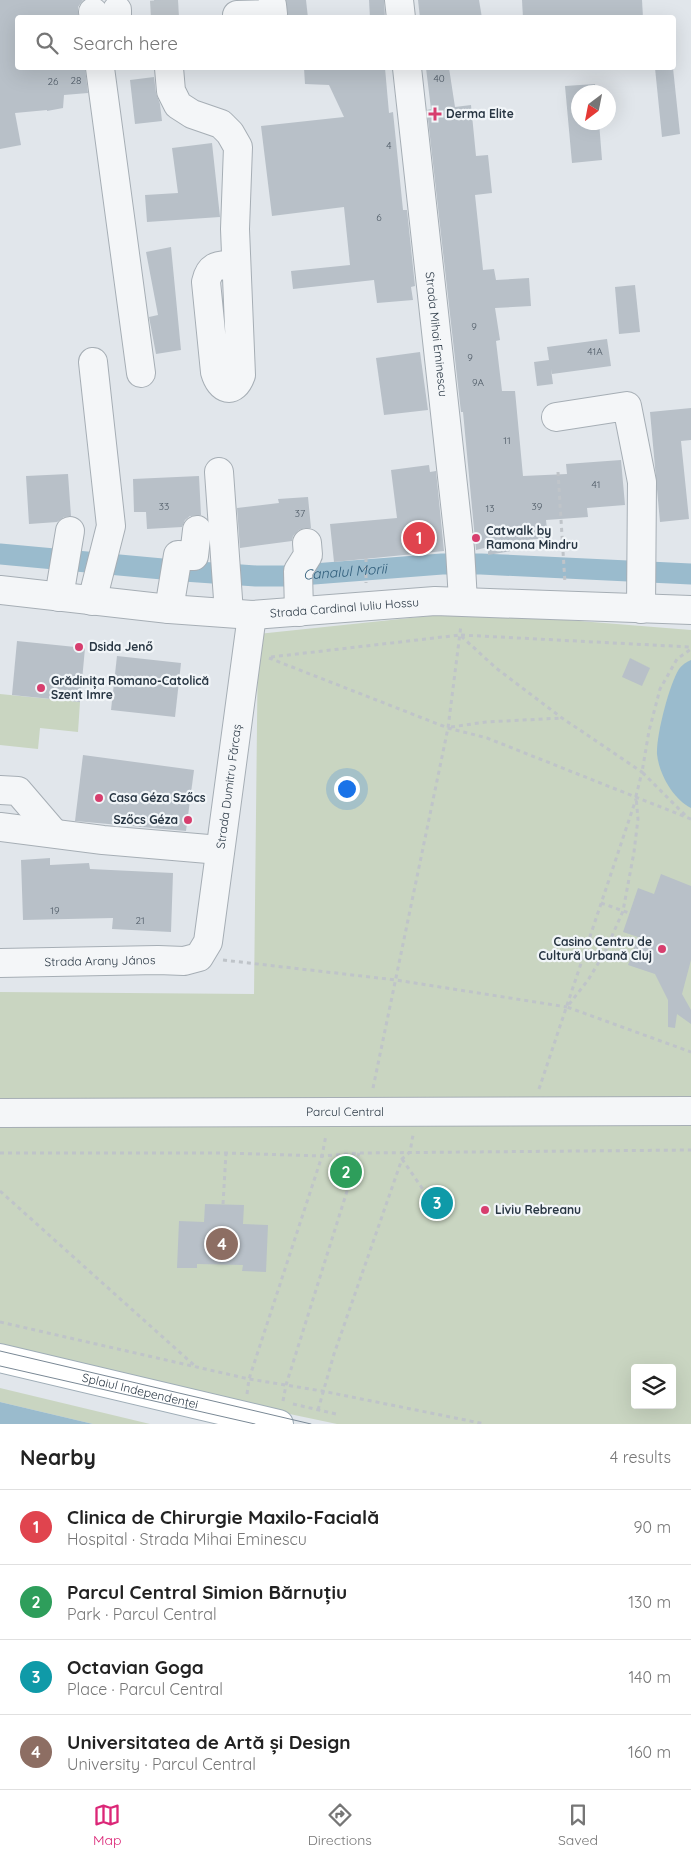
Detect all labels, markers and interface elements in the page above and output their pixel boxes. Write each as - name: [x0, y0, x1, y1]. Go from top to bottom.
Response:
- search box: [15, 15, 676, 70]
- icon: search: [33, 29, 61, 57]
- text: Search here: [73, 31, 178, 55]
- house number: 40: [433, 72, 445, 85]
- house number: 28: [71, 74, 81, 87]
- house number: 26: [48, 75, 59, 88]
- north arrow: [571, 85, 616, 130]
- place label: Derma Elite: [446, 106, 514, 121]
- marker: Derma Elite: [428, 107, 442, 121]
- house number: 4: [386, 139, 392, 152]
- house number: 6: [376, 211, 382, 224]
- street label: Strada Mihai Eminescu: [423, 271, 451, 398]
- house number: 9: [471, 320, 477, 333]
- house number: 41A: [587, 345, 603, 358]
- house number: 9: [467, 351, 473, 364]
- house number: 9A: [472, 376, 485, 389]
- house number: 11: [503, 434, 511, 447]
- house number: 41: [592, 478, 600, 491]
- house number: 33: [159, 500, 169, 513]
- house number: 39: [532, 500, 543, 513]
- house number: 13: [486, 502, 494, 515]
- house number: 37: [295, 507, 305, 520]
- pin: 1: [403, 519, 435, 557]
- place label: Catwalk by Ramona Mindru: [486, 523, 578, 552]
- marker: Catwalk by Ramona Mindru: [470, 532, 482, 544]
- water label: Canalul Morii: [302, 559, 389, 584]
- street label: Strada Cardinal Iuliu Hossu: [269, 594, 419, 621]
- place label: Dsida Jenő: [89, 639, 153, 654]
- marker: Dsida Jenő: [73, 641, 85, 653]
- place label: Grădinița Romano-Catolică Szent Imre: [51, 673, 209, 702]
- marker: Grădinița Romano-Catolică Szent Imre: [35, 682, 47, 694]
- street label: Strada Dumitru Fărcaș: [213, 723, 244, 850]
- your location: [334, 776, 360, 802]
- place label: Casa Géza Szőcs: [109, 790, 206, 805]
- marker: Casa Géza Szőcs: [93, 792, 105, 804]
- place label: Szőcs Géza: [113, 812, 178, 827]
- marker: Szőcs Géza: [182, 814, 194, 826]
- house number: 19: [50, 904, 60, 917]
- house number: 21: [135, 914, 145, 927]
- place label: Casino Centru de Cultură Urbană Cluj: [538, 934, 652, 963]
- marker: Casino Centru de Cultură Urbană Cluj: [656, 943, 668, 955]
- street label: Strada Arany János: [44, 952, 156, 969]
- street label: Parcul Central: [306, 1104, 384, 1119]
- pin: 2: [330, 1153, 362, 1191]
- pin: 3: [421, 1184, 453, 1222]
- place label: Liviu Rebreanu: [495, 1202, 581, 1217]
- marker: Liviu Rebreanu: [479, 1204, 491, 1216]
- pin: 4: [206, 1225, 238, 1263]
- map controls: [631, 1364, 676, 1409]
- button: layers: [631, 1364, 676, 1409]
- street label: Splaiul Independenței: [81, 1370, 200, 1412]
- text: Nearby: [20, 1444, 96, 1470]
- text: 4 results: [610, 1447, 671, 1467]
- text: Clinica de Chirurgie Maxilo-Facială: [67, 1505, 379, 1529]
- text: 1: [33, 1517, 39, 1537]
- text: 90 m: [634, 1517, 671, 1537]
- text: Hospital · Strada Mihai Eminescu: [67, 1529, 307, 1549]
- text: Parcul Central Simion Bărnuțiu: [67, 1580, 347, 1604]
- text: 2: [31, 1592, 41, 1612]
- text: 130 m: [628, 1592, 671, 1612]
- text: Park · Parcul Central: [67, 1604, 217, 1624]
- text: Octavian Goga: [67, 1655, 204, 1679]
- text: 3: [32, 1667, 40, 1687]
- text: 140 m: [628, 1667, 671, 1687]
- text: Place · Parcul Central: [67, 1679, 223, 1699]
- text: Universitatea de Artă și Design: [67, 1730, 351, 1754]
- text: 4: [31, 1742, 41, 1762]
- text: 160 m: [628, 1742, 671, 1762]
- text: University · Parcul Central: [67, 1754, 256, 1774]
- tab: Map: [93, 1801, 122, 1849]
- tab: Directions: [308, 1801, 372, 1849]
- tab: Saved: [558, 1801, 598, 1849]

